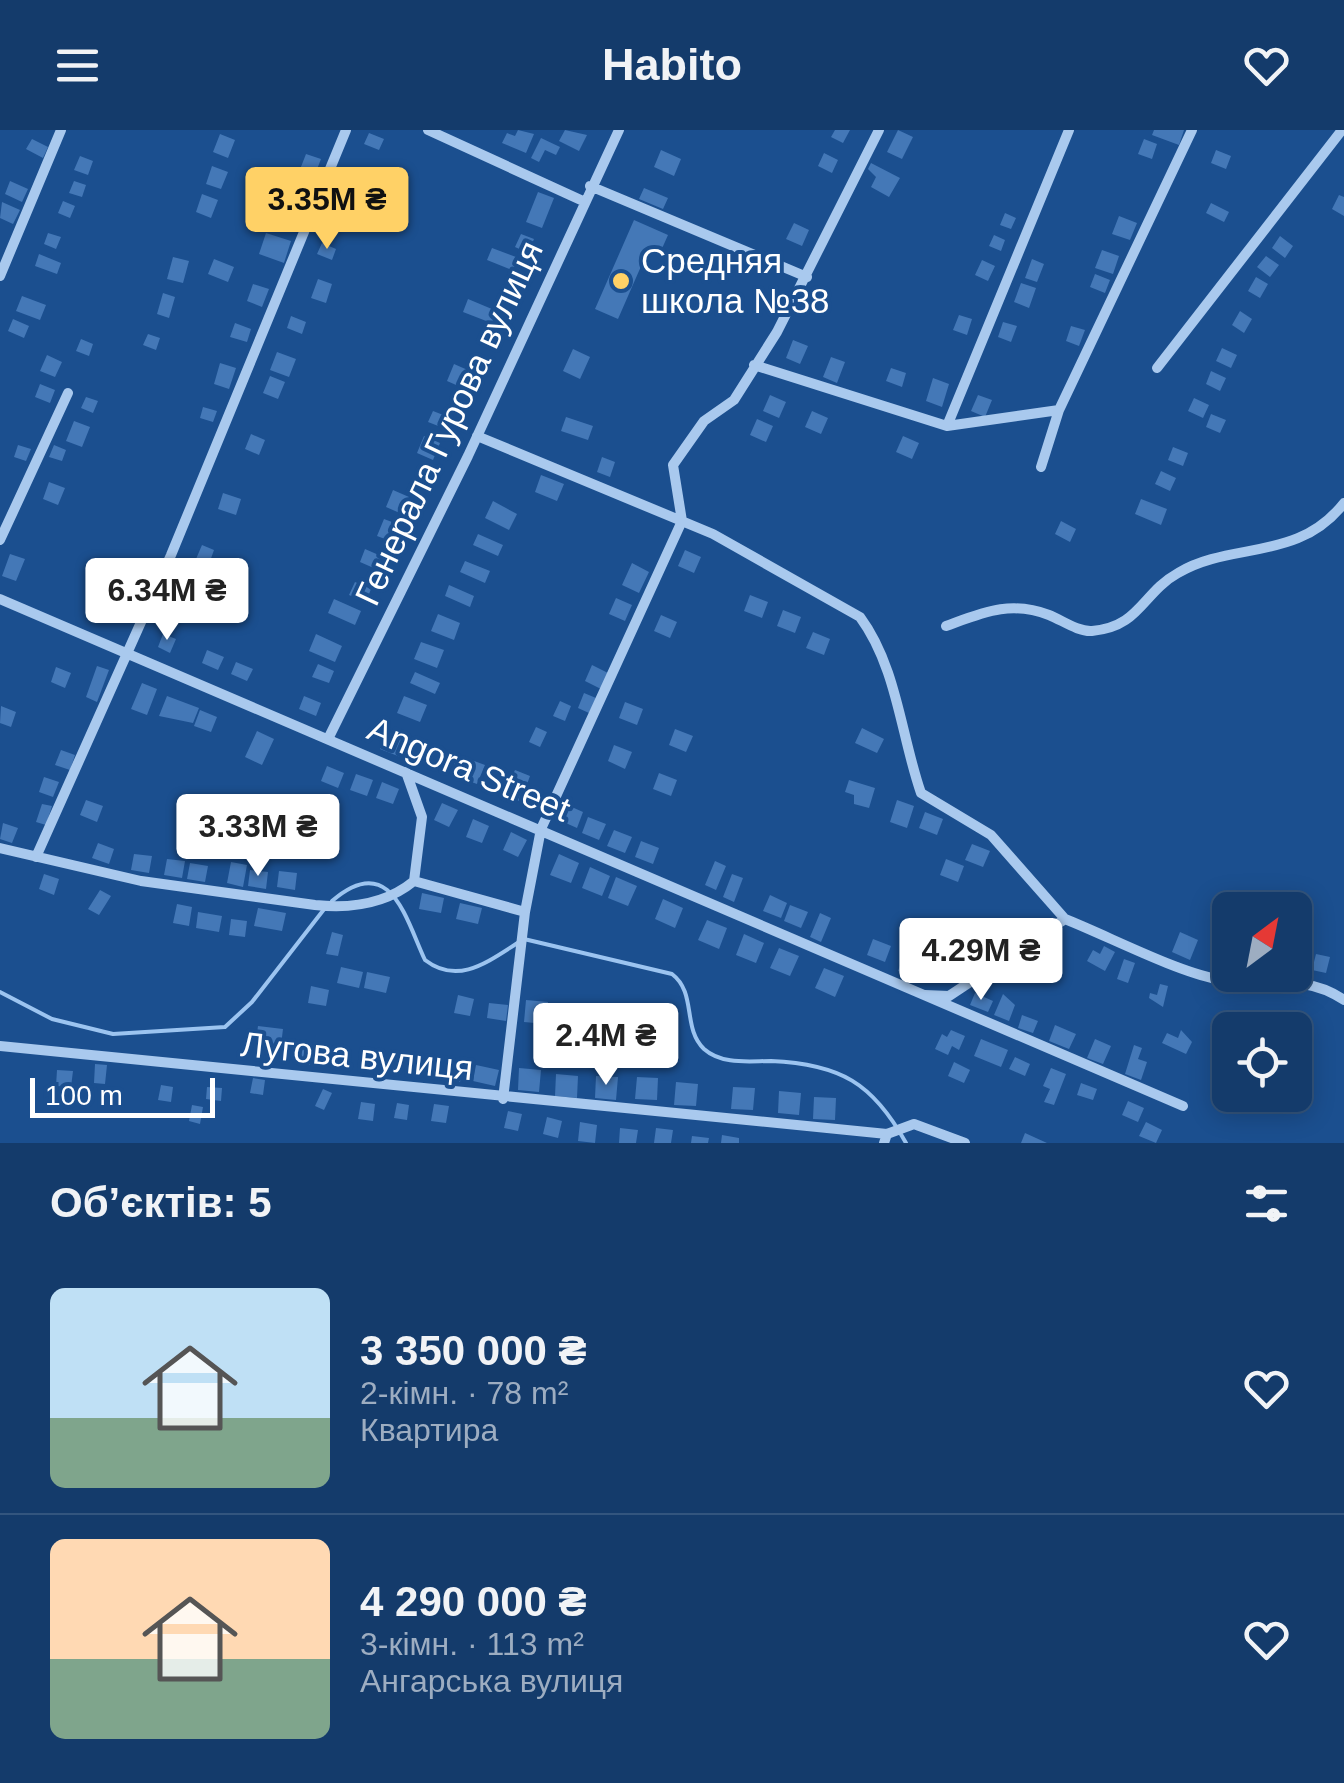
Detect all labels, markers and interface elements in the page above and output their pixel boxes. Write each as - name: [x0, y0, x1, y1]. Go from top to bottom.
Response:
- icon: menu: [50, 38, 105, 93]
- icon: heart: [1239, 38, 1294, 93]
- text: Habito: [602, 39, 742, 90]
- pin: 3.35M ₴: [235, 167, 419, 252]
- text: 3.35M ₴: [267, 181, 387, 217]
- street label: Генерала Гурова вулиця: [347, 235, 550, 611]
- place label: Средняя школа №38: [641, 241, 830, 320]
- marker: Средняя школа №38: [610, 270, 632, 292]
- pin: 6.34M ₴: [75, 558, 259, 643]
- text: 6.34M ₴: [107, 572, 227, 608]
- street label: Angora Street: [362, 708, 576, 829]
- pin: 3.33M ₴: [166, 794, 350, 879]
- text: 3.33M ₴: [198, 808, 318, 844]
- north arrow: [1212, 892, 1312, 992]
- map controls: [1212, 892, 1312, 1112]
- pin: 4.29M ₴: [889, 918, 1073, 1003]
- text: 4.29M ₴: [921, 932, 1041, 968]
- pin: 2.4M ₴: [525, 1003, 687, 1088]
- button: locate: [1212, 1012, 1312, 1112]
- text: 2.4M ₴: [555, 1017, 657, 1053]
- street label: Лугова вулиця: [239, 1024, 475, 1087]
- scale bar: [30, 1073, 215, 1118]
- text: 100 m: [45, 1080, 123, 1111]
- icon: filters: [1239, 1176, 1294, 1231]
- text: Об’єктів: 5: [50, 1179, 272, 1226]
- text: 3 350 000 ₴: [360, 1327, 587, 1374]
- icon: home: [130, 1328, 250, 1448]
- icon: heart: [1239, 1361, 1294, 1416]
- text: 2-кімн. · 78 m²: [360, 1375, 568, 1411]
- text: Квартира: [360, 1412, 498, 1448]
- text: 4 290 000 ₴: [360, 1578, 587, 1625]
- icon: home: [130, 1579, 250, 1699]
- icon: heart: [1239, 1612, 1294, 1667]
- text: 3-кімн. · 113 m²: [360, 1626, 584, 1662]
- text: Ангарська вулиця: [360, 1663, 623, 1699]

